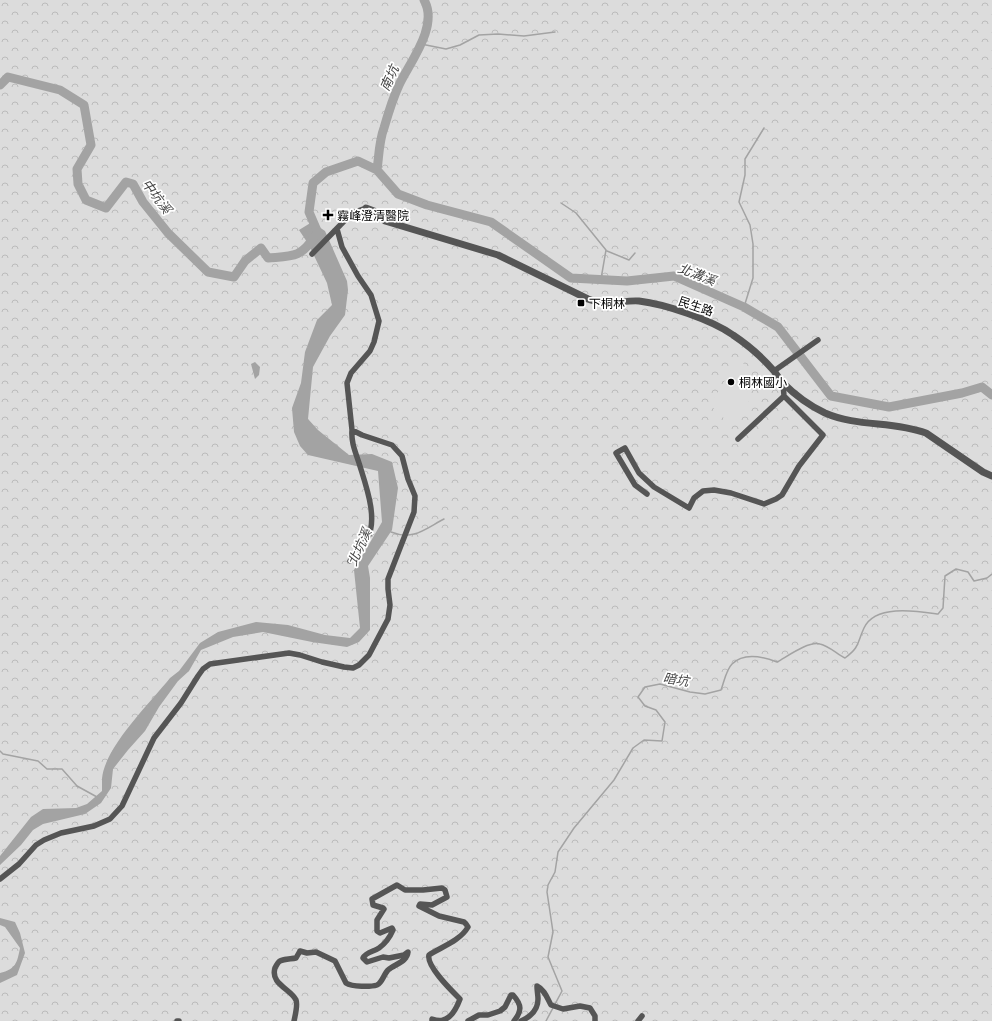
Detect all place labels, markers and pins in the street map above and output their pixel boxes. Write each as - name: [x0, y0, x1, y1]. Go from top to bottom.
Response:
- place label: 霧峰澄清醫院: [337, 207, 409, 224]
- marker: 霧峰澄清醫院: [322, 209, 334, 221]
- place label: 下桐林: [589, 295, 625, 312]
- marker: 下桐林: [576, 298, 586, 308]
- place label: 桐林國小: [739, 374, 787, 391]
- marker: 桐林國小: [726, 377, 736, 387]

